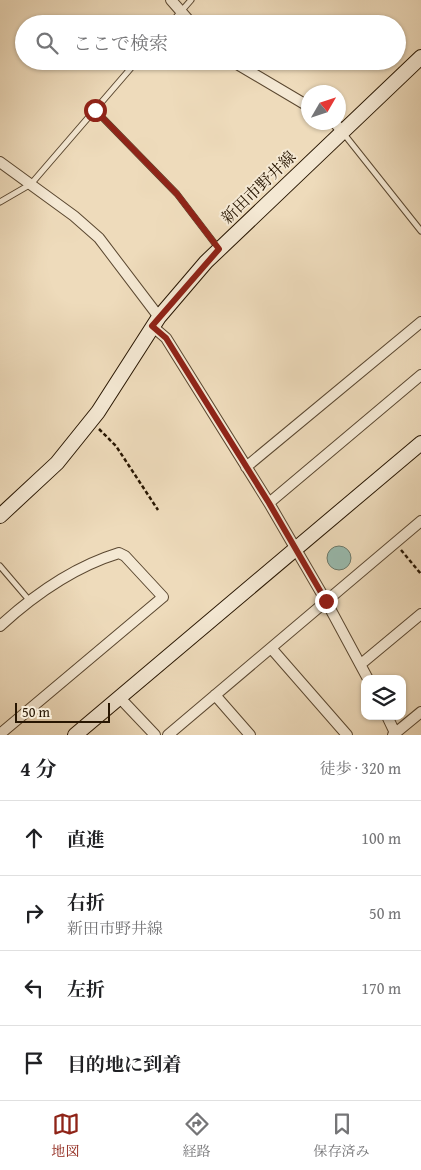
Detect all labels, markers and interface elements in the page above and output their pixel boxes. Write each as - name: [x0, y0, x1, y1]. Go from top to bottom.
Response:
- search box: [15, 15, 406, 70]
- icon: search: [33, 29, 61, 57]
- text: ここで検索: [73, 29, 168, 57]
- north arrow: [301, 85, 346, 130]
- route start: [84, 99, 107, 122]
- street label: 新田市野井線: [215, 145, 301, 229]
- route end: [315, 590, 338, 613]
- map controls: [361, 675, 406, 720]
- button: layers: [361, 675, 406, 720]
- scale bar: [15, 700, 110, 723]
- text: 50 m: [22, 702, 50, 722]
- text: 4 分: [20, 753, 57, 784]
- text: 徒歩 · 320 m: [320, 756, 401, 780]
- icon: ahead: [20, 824, 48, 852]
- text: 直進: [67, 825, 105, 853]
- text: 100 m: [361, 826, 401, 850]
- text: 右折: [67, 888, 105, 916]
- icon: right: [20, 899, 48, 927]
- text: 50 m: [369, 901, 401, 925]
- text: 新田市野井線: [67, 916, 163, 940]
- icon: left: [20, 974, 48, 1002]
- text: 左折: [67, 975, 105, 1003]
- text: 170 m: [361, 976, 401, 1000]
- icon: arrive: [20, 1049, 48, 1077]
- text: 目的地に到着: [67, 1050, 181, 1078]
- tab: 地図: [52, 1110, 80, 1161]
- tab: 経路: [183, 1110, 211, 1161]
- tab: 保存済み: [314, 1110, 370, 1161]

